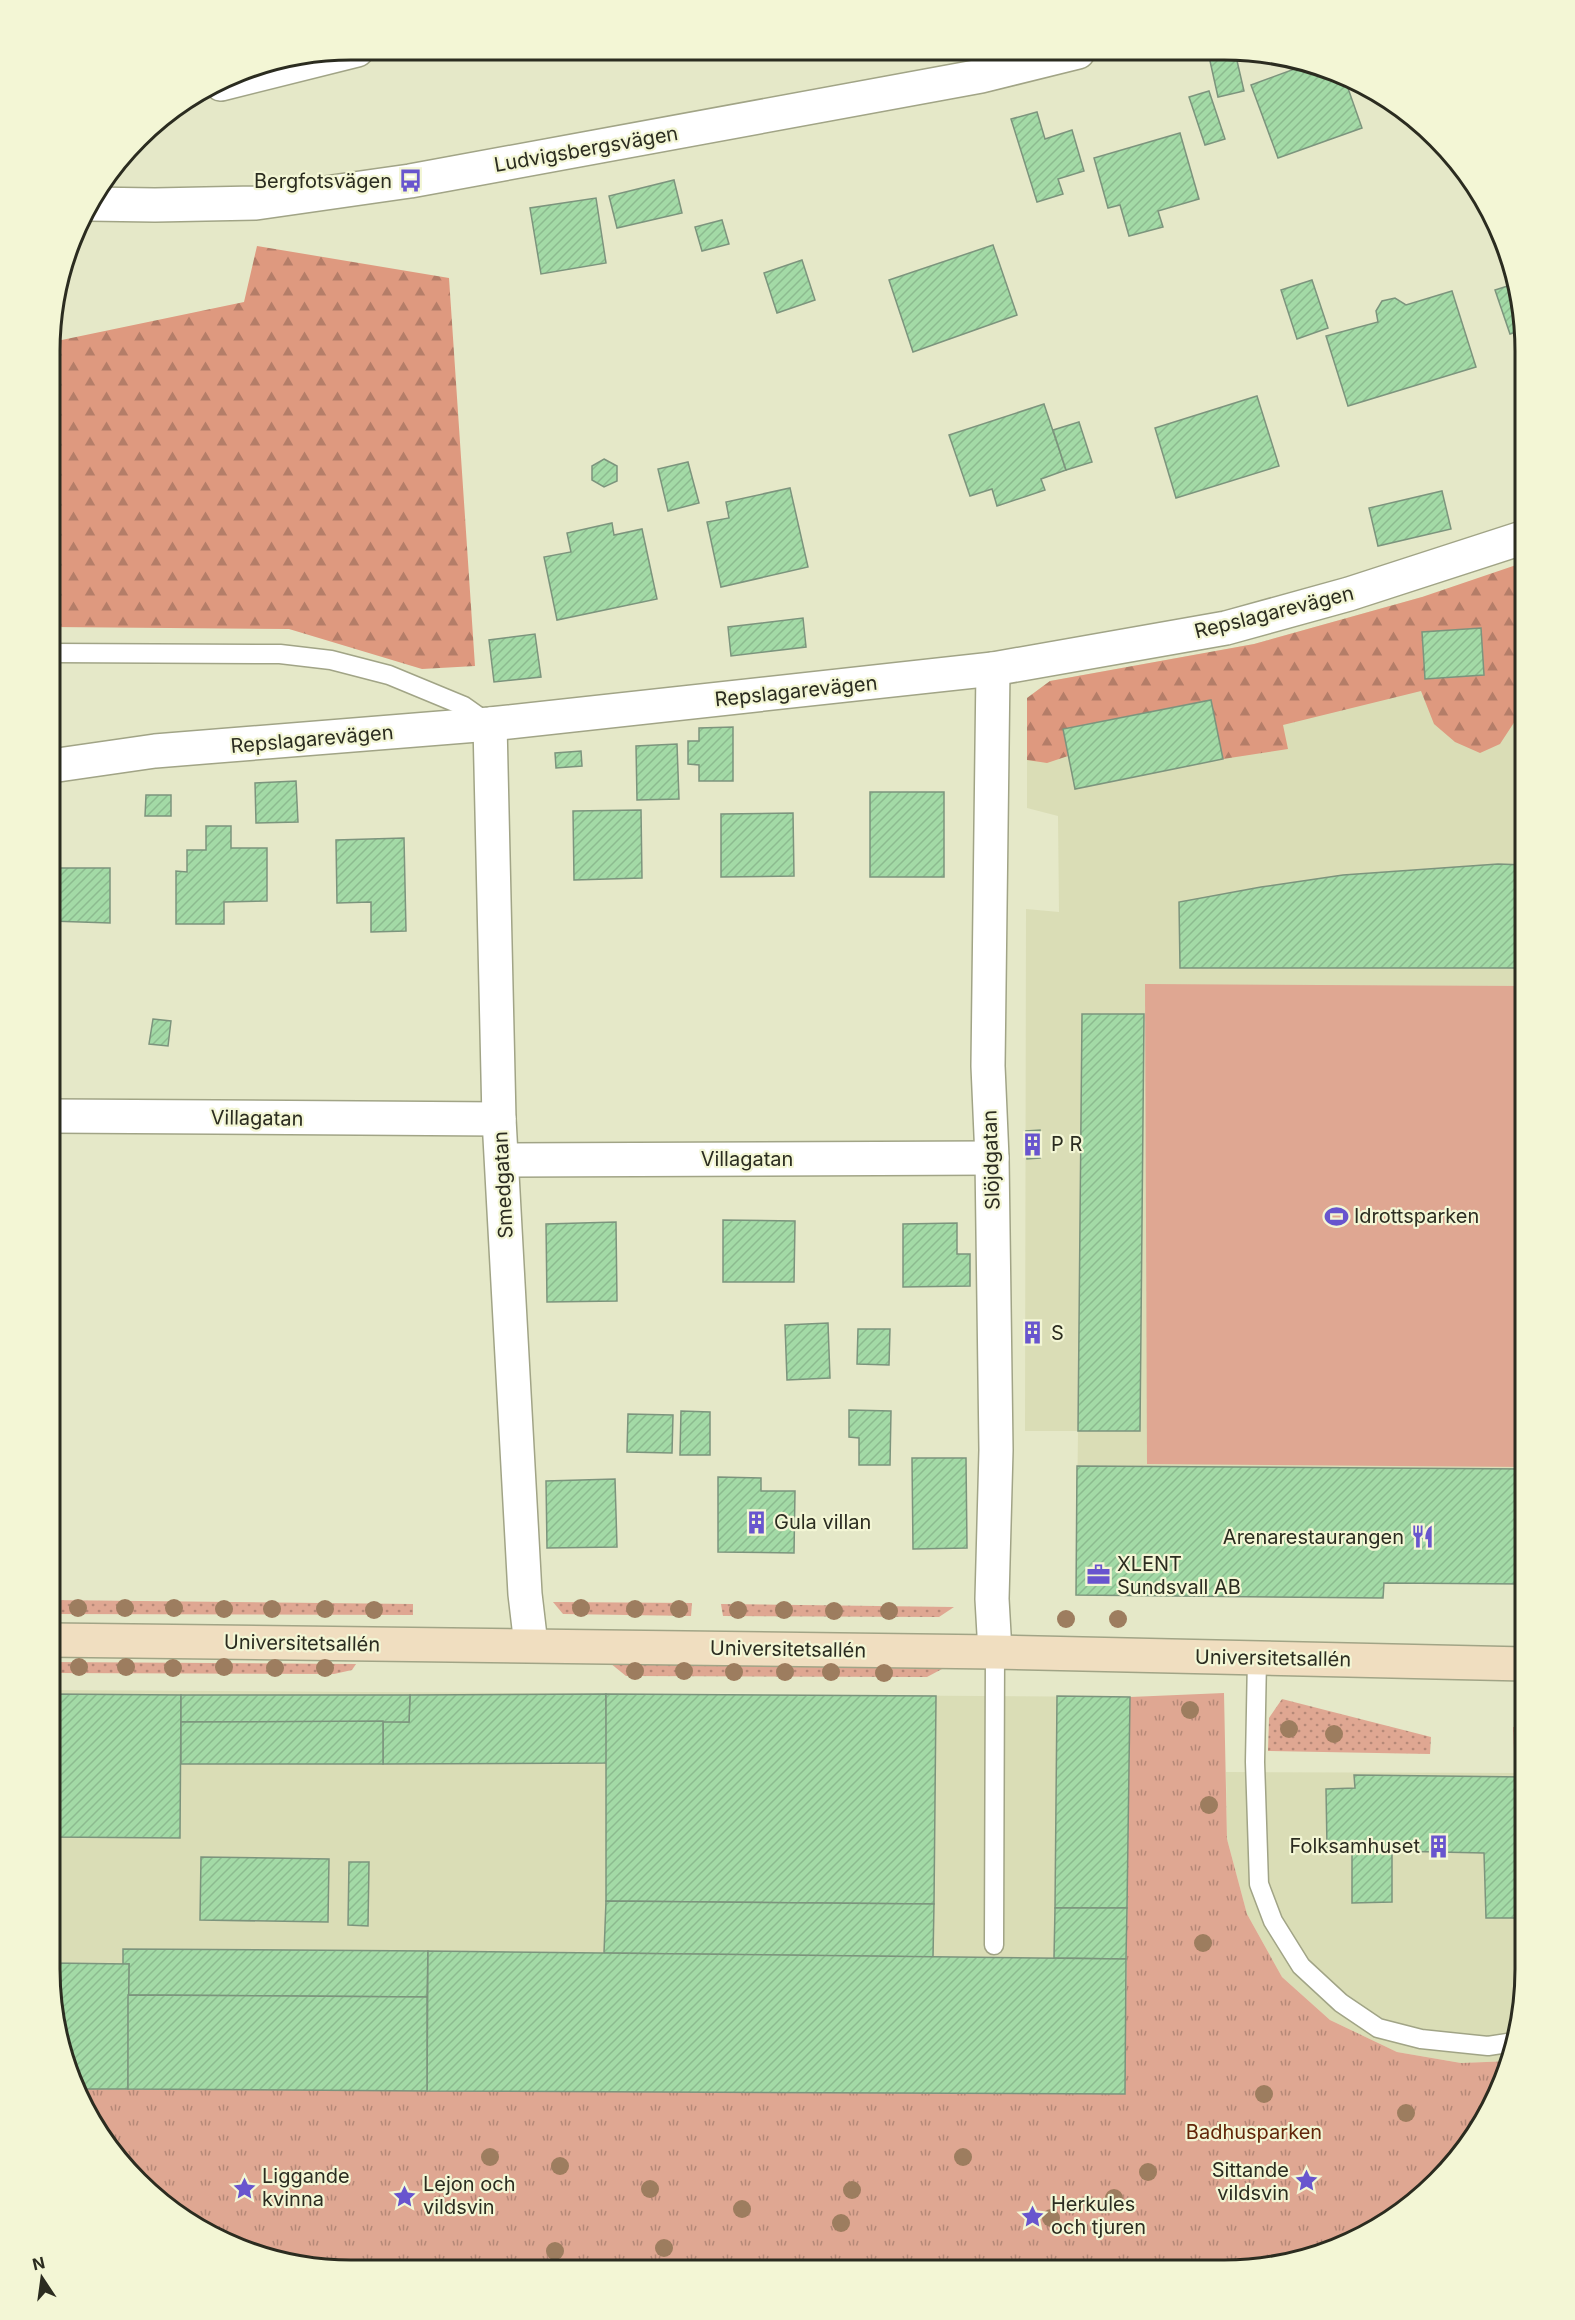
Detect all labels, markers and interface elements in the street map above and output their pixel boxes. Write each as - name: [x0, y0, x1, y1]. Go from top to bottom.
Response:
- street label: Ludvigsbergsvägen: [492, 121, 680, 177]
- bus stop icon: Bergfotsvägen: [397, 168, 423, 194]
- place label: Bergfotsvägen: [254, 169, 392, 193]
- street label: Repslagarevägen: [1192, 581, 1356, 643]
- street label: Repslagarevägen: [714, 671, 878, 711]
- street label: Repslagarevägen: [230, 720, 394, 758]
- street label: Villagatan: [210, 1105, 304, 1131]
- street label: Slöjdgatan: [977, 1110, 1005, 1210]
- street label: Smedgatan: [488, 1131, 518, 1239]
- building icon: P R: [1020, 1131, 1046, 1157]
- place label: P R: [1051, 1132, 1082, 1156]
- street label: Villagatan: [701, 1147, 793, 1171]
- sports icon: Idrottsparken: [1323, 1203, 1349, 1229]
- place label: Idrottsparken: [1354, 1204, 1479, 1228]
- building icon: S: [1020, 1320, 1046, 1346]
- place label: S: [1051, 1321, 1064, 1345]
- building icon: Gula villan: [743, 1509, 769, 1535]
- place label: Gula villan: [774, 1510, 871, 1534]
- restaurant icon: Arenarestaurangen: [1409, 1524, 1435, 1550]
- place label: Arenarestaurangen: [1223, 1525, 1404, 1549]
- place label: XLENT Sundsvall AB: [1117, 1552, 1241, 1599]
- office icon: XLENT Sundsvall AB: [1086, 1562, 1112, 1588]
- street label: Universitetsallén: [224, 1630, 380, 1656]
- street label: Universitetsallén: [710, 1636, 866, 1662]
- street label: Universitetsallén: [1195, 1645, 1351, 1671]
- building icon: Folksamhuset: [1425, 1833, 1451, 1859]
- place label: Folksamhuset: [1289, 1834, 1420, 1858]
- park label: Badhusparken: [1186, 2120, 1322, 2144]
- place label: Sittande vildsvin: [1212, 2158, 1289, 2205]
- place label: Liggande kvinna: [262, 2164, 350, 2211]
- place icon: Sittande vildsvin: [1294, 2168, 1320, 2194]
- place label: Lejon och vildsvin: [423, 2172, 516, 2219]
- place icon: Liggande kvinna: [231, 2175, 257, 2201]
- place icon: Lejon och vildsvin: [392, 2183, 418, 2209]
- place label: Herkules och tjuren: [1051, 2192, 1146, 2239]
- place icon: Herkules och tjuren: [1020, 2203, 1046, 2229]
- north arrow: [12, 2248, 72, 2308]
- text: N: [30, 2252, 47, 2275]

